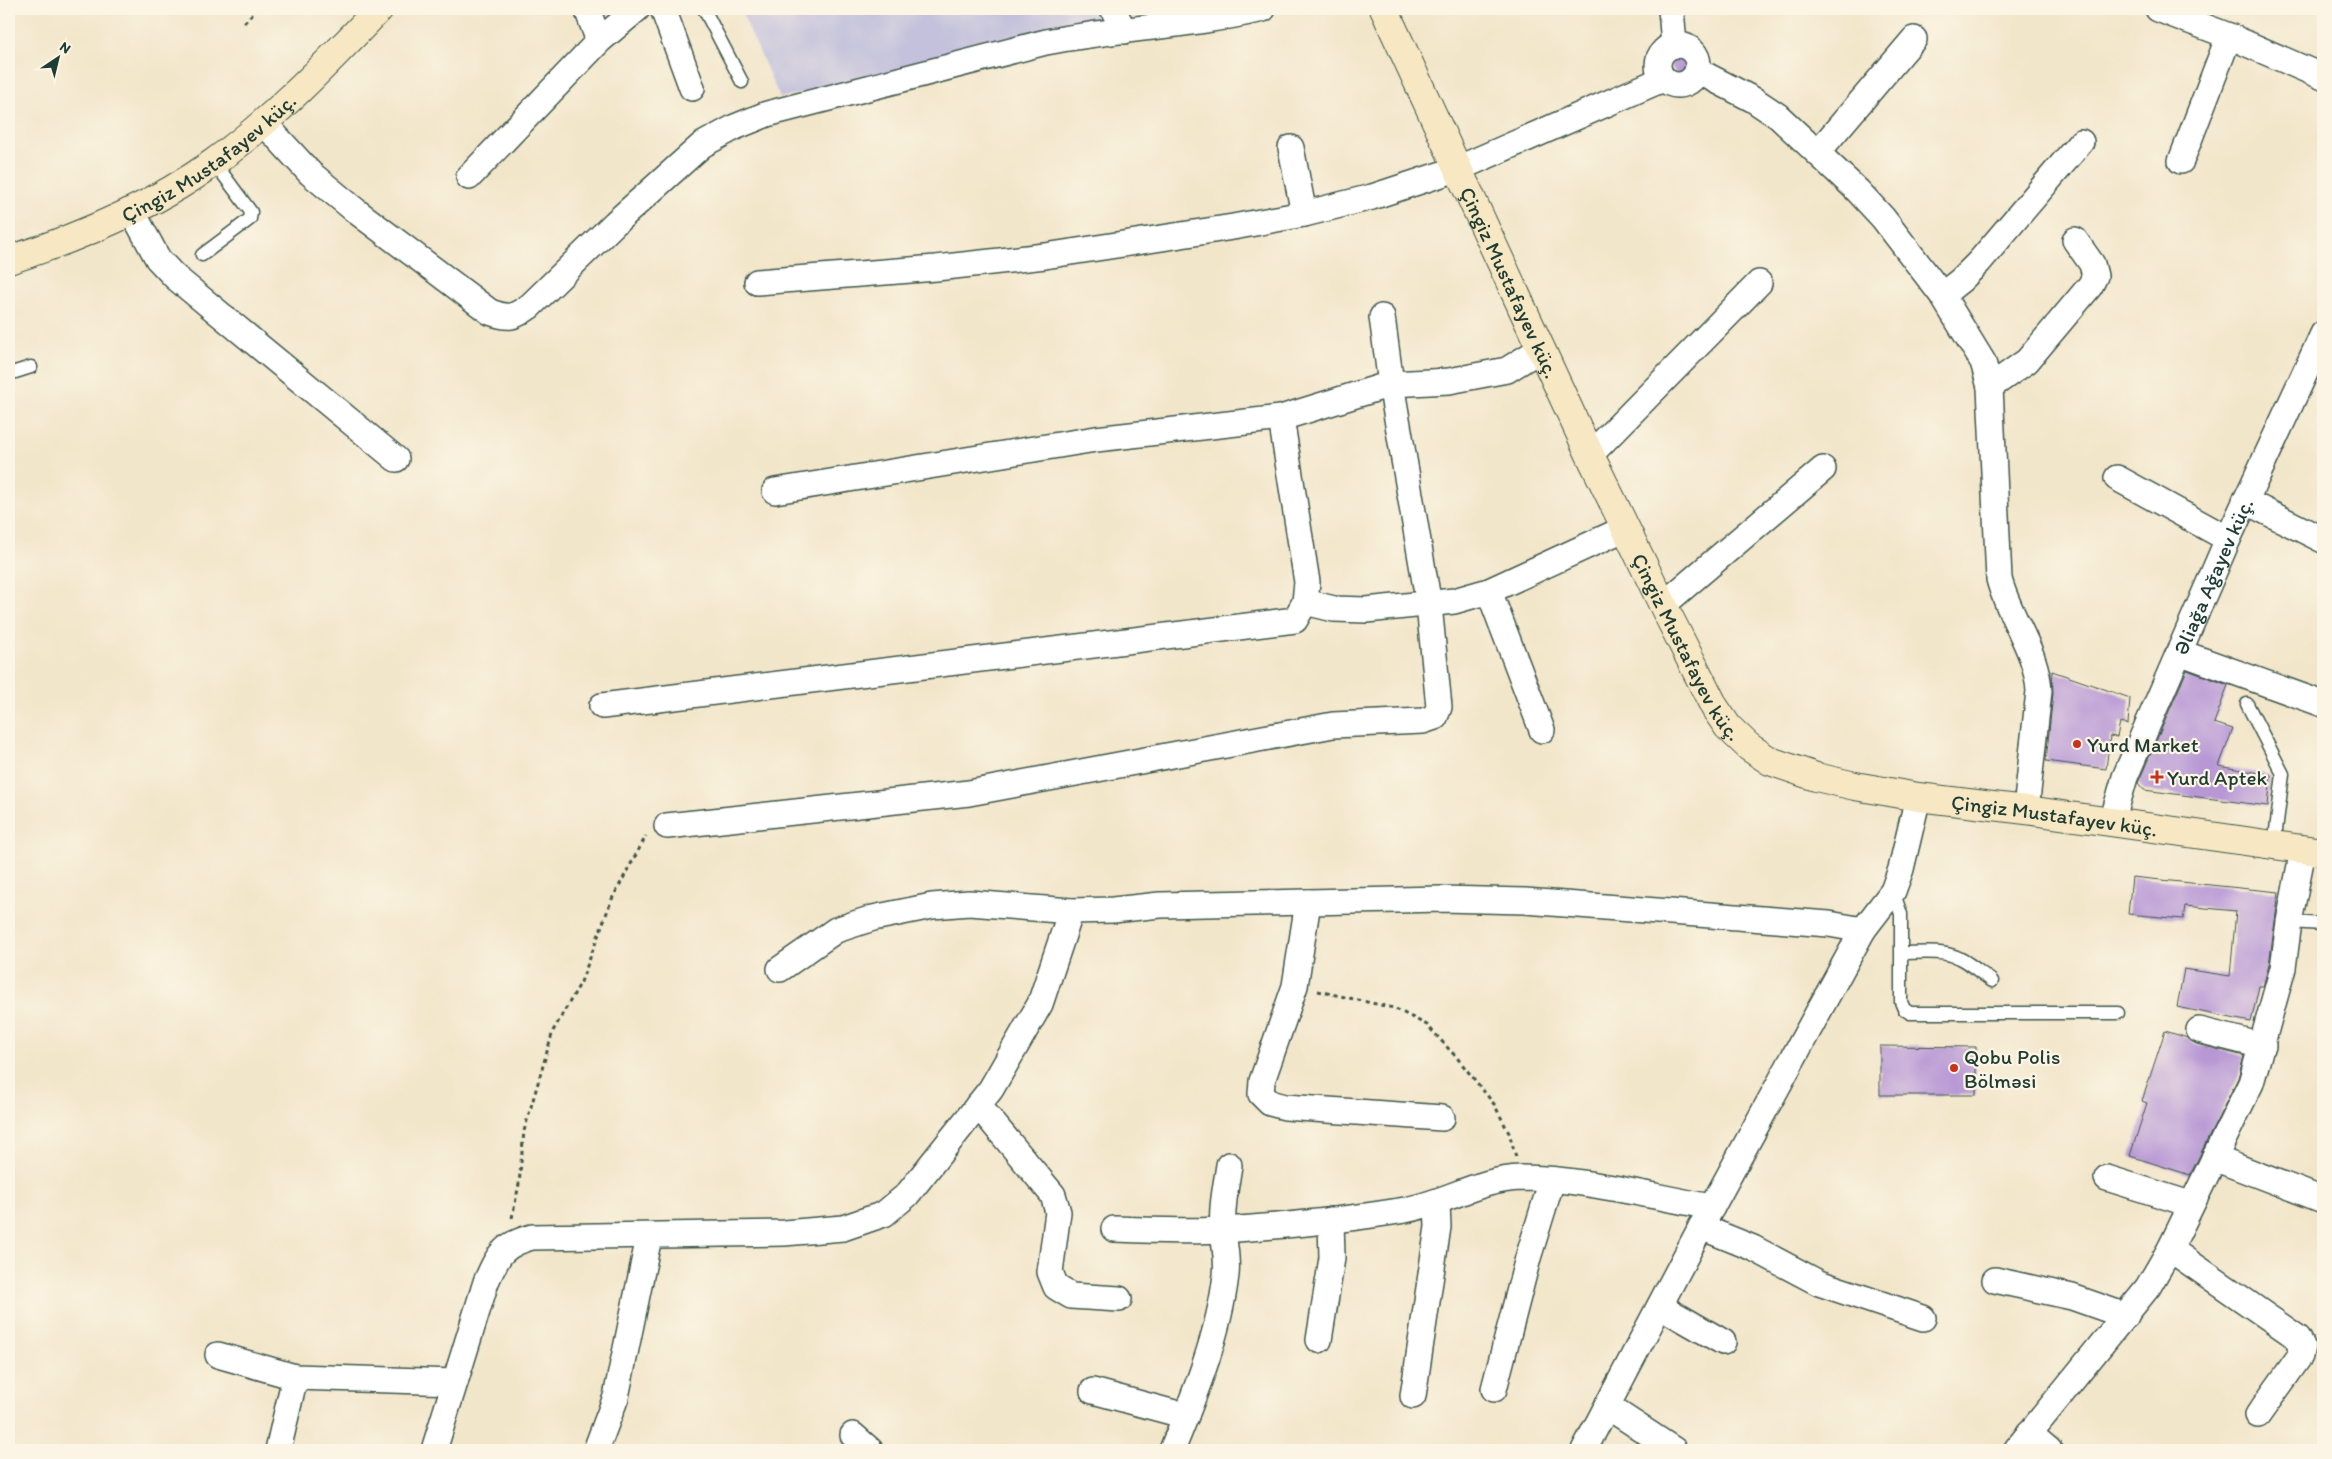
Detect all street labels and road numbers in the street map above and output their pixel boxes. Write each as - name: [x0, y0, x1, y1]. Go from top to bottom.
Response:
- street label: Çingiz Mustafayev küç.: [117, 88, 301, 227]
- street label: Çingiz Mustafayev küç.: [1455, 183, 1565, 382]
- street label: Əliağa Ağayev küç.: [2167, 494, 2258, 658]
- street label: Çingiz Mustafayev küç.: [1627, 549, 1746, 745]
- street label: Çingiz Mustafayev küç.: [1950, 789, 2159, 841]

